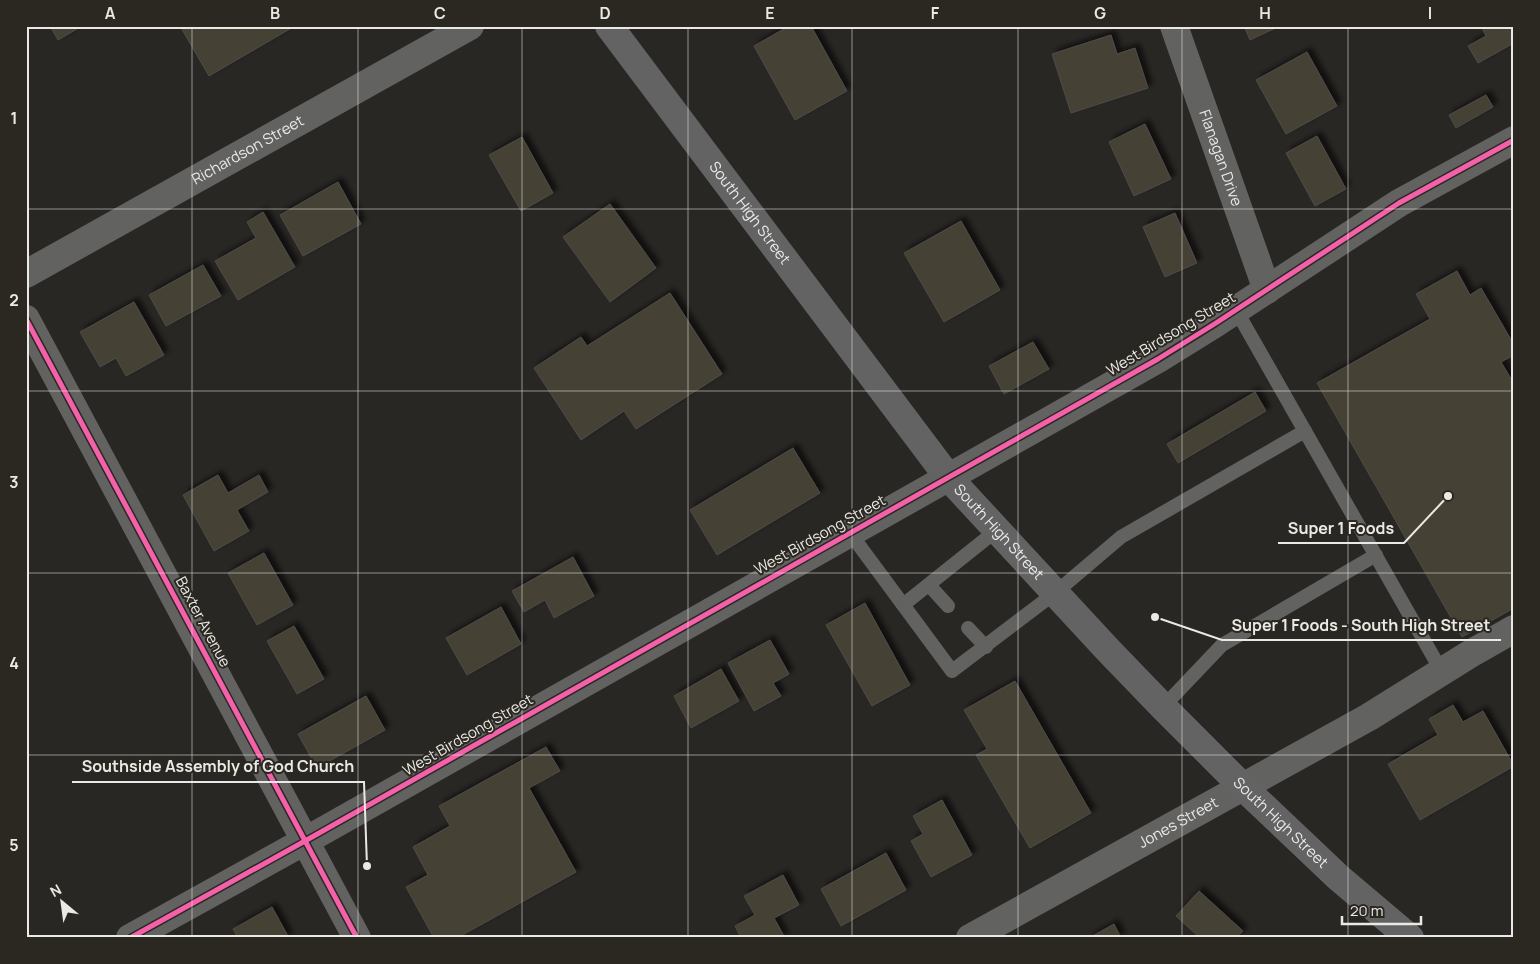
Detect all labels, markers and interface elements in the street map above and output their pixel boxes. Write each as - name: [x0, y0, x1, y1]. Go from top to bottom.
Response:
- text: A: [105, 2, 116, 24]
- text: B: [270, 2, 280, 24]
- text: C: [434, 2, 446, 24]
- text: D: [599, 2, 611, 24]
- text: E: [765, 2, 775, 24]
- text: F: [931, 2, 940, 24]
- text: G: [1094, 2, 1106, 24]
- text: H: [1259, 2, 1271, 24]
- text: I: [1428, 2, 1432, 24]
- text: 1: [10, 107, 18, 129]
- street label: Flanagan Drive: [1194, 107, 1248, 209]
- street label: Richardson Street: [188, 110, 307, 189]
- street label: South High Street: [704, 157, 796, 269]
- street label: West Birdsong Street: [1102, 287, 1239, 380]
- text: 2: [9, 289, 19, 311]
- text: 3: [9, 471, 19, 493]
- street label: South High Street: [949, 479, 1049, 584]
- street label: West Birdsong Street: [750, 490, 889, 579]
- callout: Super 1 Foods: [1278, 512, 1404, 543]
- text: Super 1 Foods: [1288, 517, 1394, 539]
- street label: Baxter Avenue: [171, 573, 236, 671]
- callout: Super 1 Foods - South High Street: [1222, 609, 1501, 640]
- text: Super 1 Foods - South High Street: [1232, 614, 1491, 636]
- text: 4: [9, 652, 19, 674]
- street label: West Birdsong Street: [399, 689, 537, 780]
- callout: Southside Assembly of God Church: [72, 751, 364, 782]
- text: Southside Assembly of God Church: [82, 755, 354, 777]
- street label: South High Street: [1229, 772, 1333, 872]
- street label: Jones Street: [1134, 792, 1222, 853]
- text: 5: [9, 834, 19, 856]
- north arrow: [38, 876, 88, 926]
- text: N: [46, 879, 64, 901]
- scale bar: [1342, 894, 1421, 926]
- text: 20 m: [1350, 900, 1383, 921]

